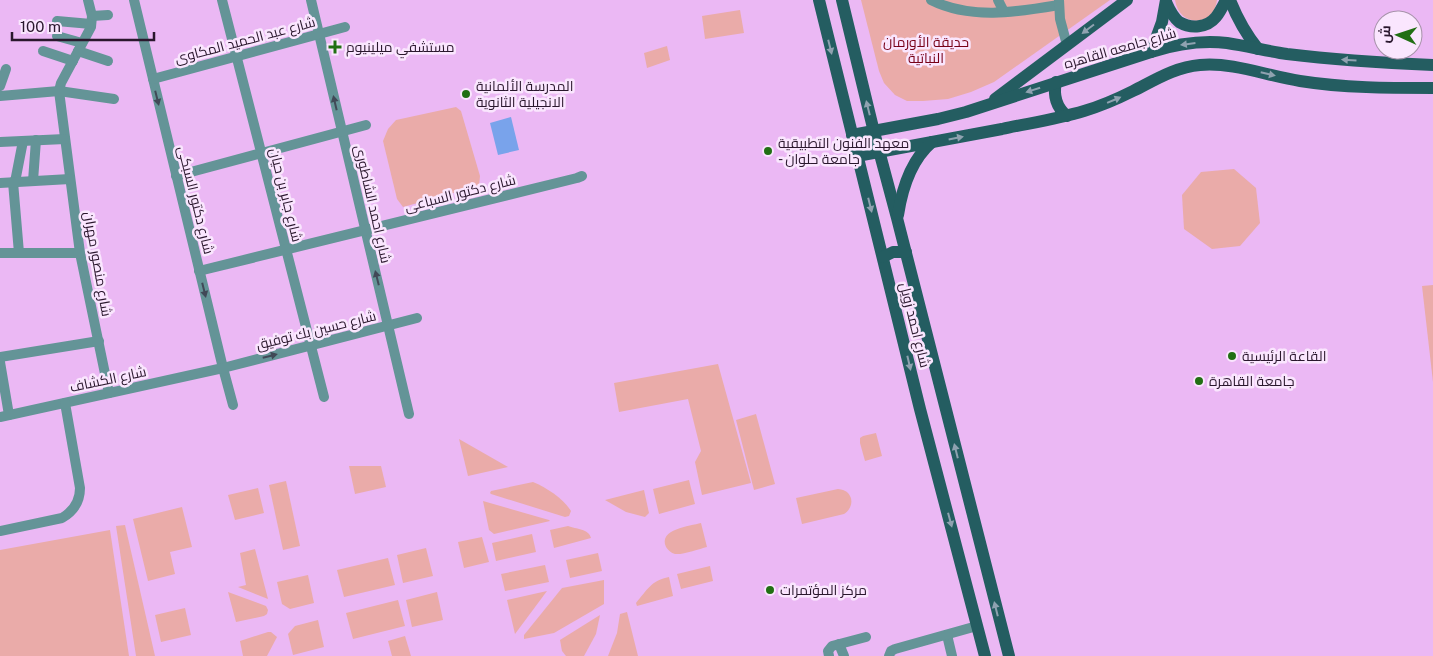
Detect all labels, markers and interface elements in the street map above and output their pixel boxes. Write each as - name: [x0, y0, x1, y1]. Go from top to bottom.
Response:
- scale bar: [12, 10, 155, 42]
- north arrow: [1373, 10, 1423, 60]
- street label: شارع عبد الحميد المكاوى: [173, 14, 317, 67]
- text: 100 m: [20, 18, 61, 35]
- street label: شارع جامعه القاهره: [1062, 24, 1178, 73]
- one-way arrow: [1082, 24, 1095, 35]
- text: ش: [1377, 25, 1394, 44]
- park label: حديقة الأورمان النباتية: [883, 34, 969, 66]
- place label: مستشفي ميلينيوم: [346, 39, 455, 59]
- marker: مستشفي ميلينيوم: [328, 40, 342, 54]
- one-way arrow: [826, 40, 834, 55]
- one-way arrow: [1180, 40, 1196, 48]
- one-way arrow: [1341, 55, 1357, 63]
- one-way arrow: [1260, 70, 1276, 78]
- place label: المدرسة الألمانية الانجيلية الثانوية: [476, 78, 573, 110]
- one-way arrow: [1025, 87, 1040, 94]
- marker: المدرسة الألمانية الانجيلية الثانوية: [460, 88, 472, 100]
- one-way arrow: [154, 91, 162, 106]
- one-way arrow: [331, 96, 339, 111]
- one-way arrow: [1107, 96, 1121, 104]
- one-way arrow: [864, 100, 872, 115]
- one-way arrow: [949, 133, 965, 141]
- place label: معهد الفنون التطبيقية - جامعة حلوان: [778, 135, 909, 167]
- street label: شارع احمد الشاطورى: [351, 143, 394, 265]
- street label: شارع دكتور السبكى: [174, 144, 217, 256]
- marker: معهد الفنون التطبيقية - جامعة حلوان: [762, 145, 774, 157]
- street label: شارع جابر بن حيان: [266, 146, 305, 244]
- street label: شارع دكتور السباعى: [403, 171, 517, 216]
- one-way arrow: [866, 198, 874, 213]
- street label: شارع منصور مهران: [80, 210, 115, 318]
- one-way arrow: [373, 271, 381, 286]
- street label: شارع احمد زويل: [896, 281, 933, 369]
- one-way arrow: [200, 283, 208, 298]
- street label: شارع حسين بك توفيق: [254, 307, 378, 354]
- place label: القاعة الرئيسية: [1242, 348, 1326, 364]
- marker: القاعة الرئيسية: [1226, 350, 1238, 362]
- one-way arrow: [262, 352, 278, 360]
- one-way arrow: [905, 355, 913, 370]
- street label: شارع الكشاف: [68, 363, 148, 396]
- place label: جامعة القاهرة: [1209, 373, 1295, 389]
- marker: جامعة القاهرة: [1193, 375, 1205, 387]
- one-way arrow: [952, 444, 960, 459]
- one-way arrow: [946, 512, 954, 527]
- place label: مركز المؤتمرات: [780, 582, 867, 598]
- marker: مركز المؤتمرات: [764, 584, 776, 596]
- one-way arrow: [992, 601, 1000, 616]

